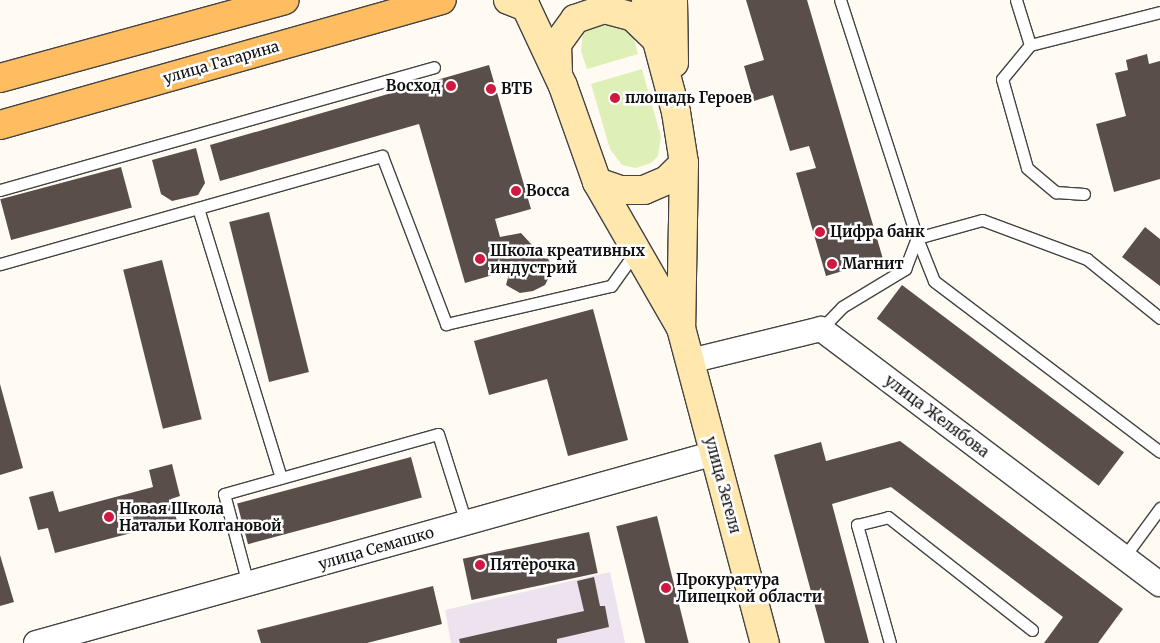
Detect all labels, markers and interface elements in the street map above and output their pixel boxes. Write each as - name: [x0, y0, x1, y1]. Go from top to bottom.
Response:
- street label: улица Гагарина: [161, 37, 281, 87]
- place label: Восход: [386, 77, 441, 95]
- marker: Восход: [445, 80, 457, 92]
- place label: ВТБ: [501, 80, 533, 98]
- marker: ВТБ: [485, 83, 497, 95]
- place label: площадь Героев: [625, 89, 752, 107]
- marker: площадь Героев: [609, 92, 621, 104]
- place label: Bocca: [526, 182, 570, 200]
- marker: Bocca: [510, 185, 522, 197]
- place label: Цифра банк: [830, 223, 925, 241]
- marker: Цифра банк: [814, 226, 826, 238]
- place label: Школа креативных индустрий: [490, 241, 645, 276]
- marker: Школа креативных индустрий: [474, 253, 486, 265]
- place label: Магнит: [842, 255, 904, 273]
- marker: Магнит: [826, 258, 838, 270]
- street label: улица Желябова: [881, 371, 993, 461]
- street label: улица Зегеля: [701, 434, 745, 536]
- place label: Новая Школа Натальи Колгановой: [119, 499, 282, 534]
- marker: Новая Школа Натальи Колгановой: [103, 511, 115, 523]
- street label: улица Семашко: [316, 523, 436, 573]
- place label: Пятёрочка: [490, 556, 575, 574]
- marker: Пятёрочка: [474, 559, 486, 571]
- place label: Прокуратура Липецкой области: [676, 570, 822, 605]
- marker: Прокуратура Липецкой области: [660, 582, 672, 594]

